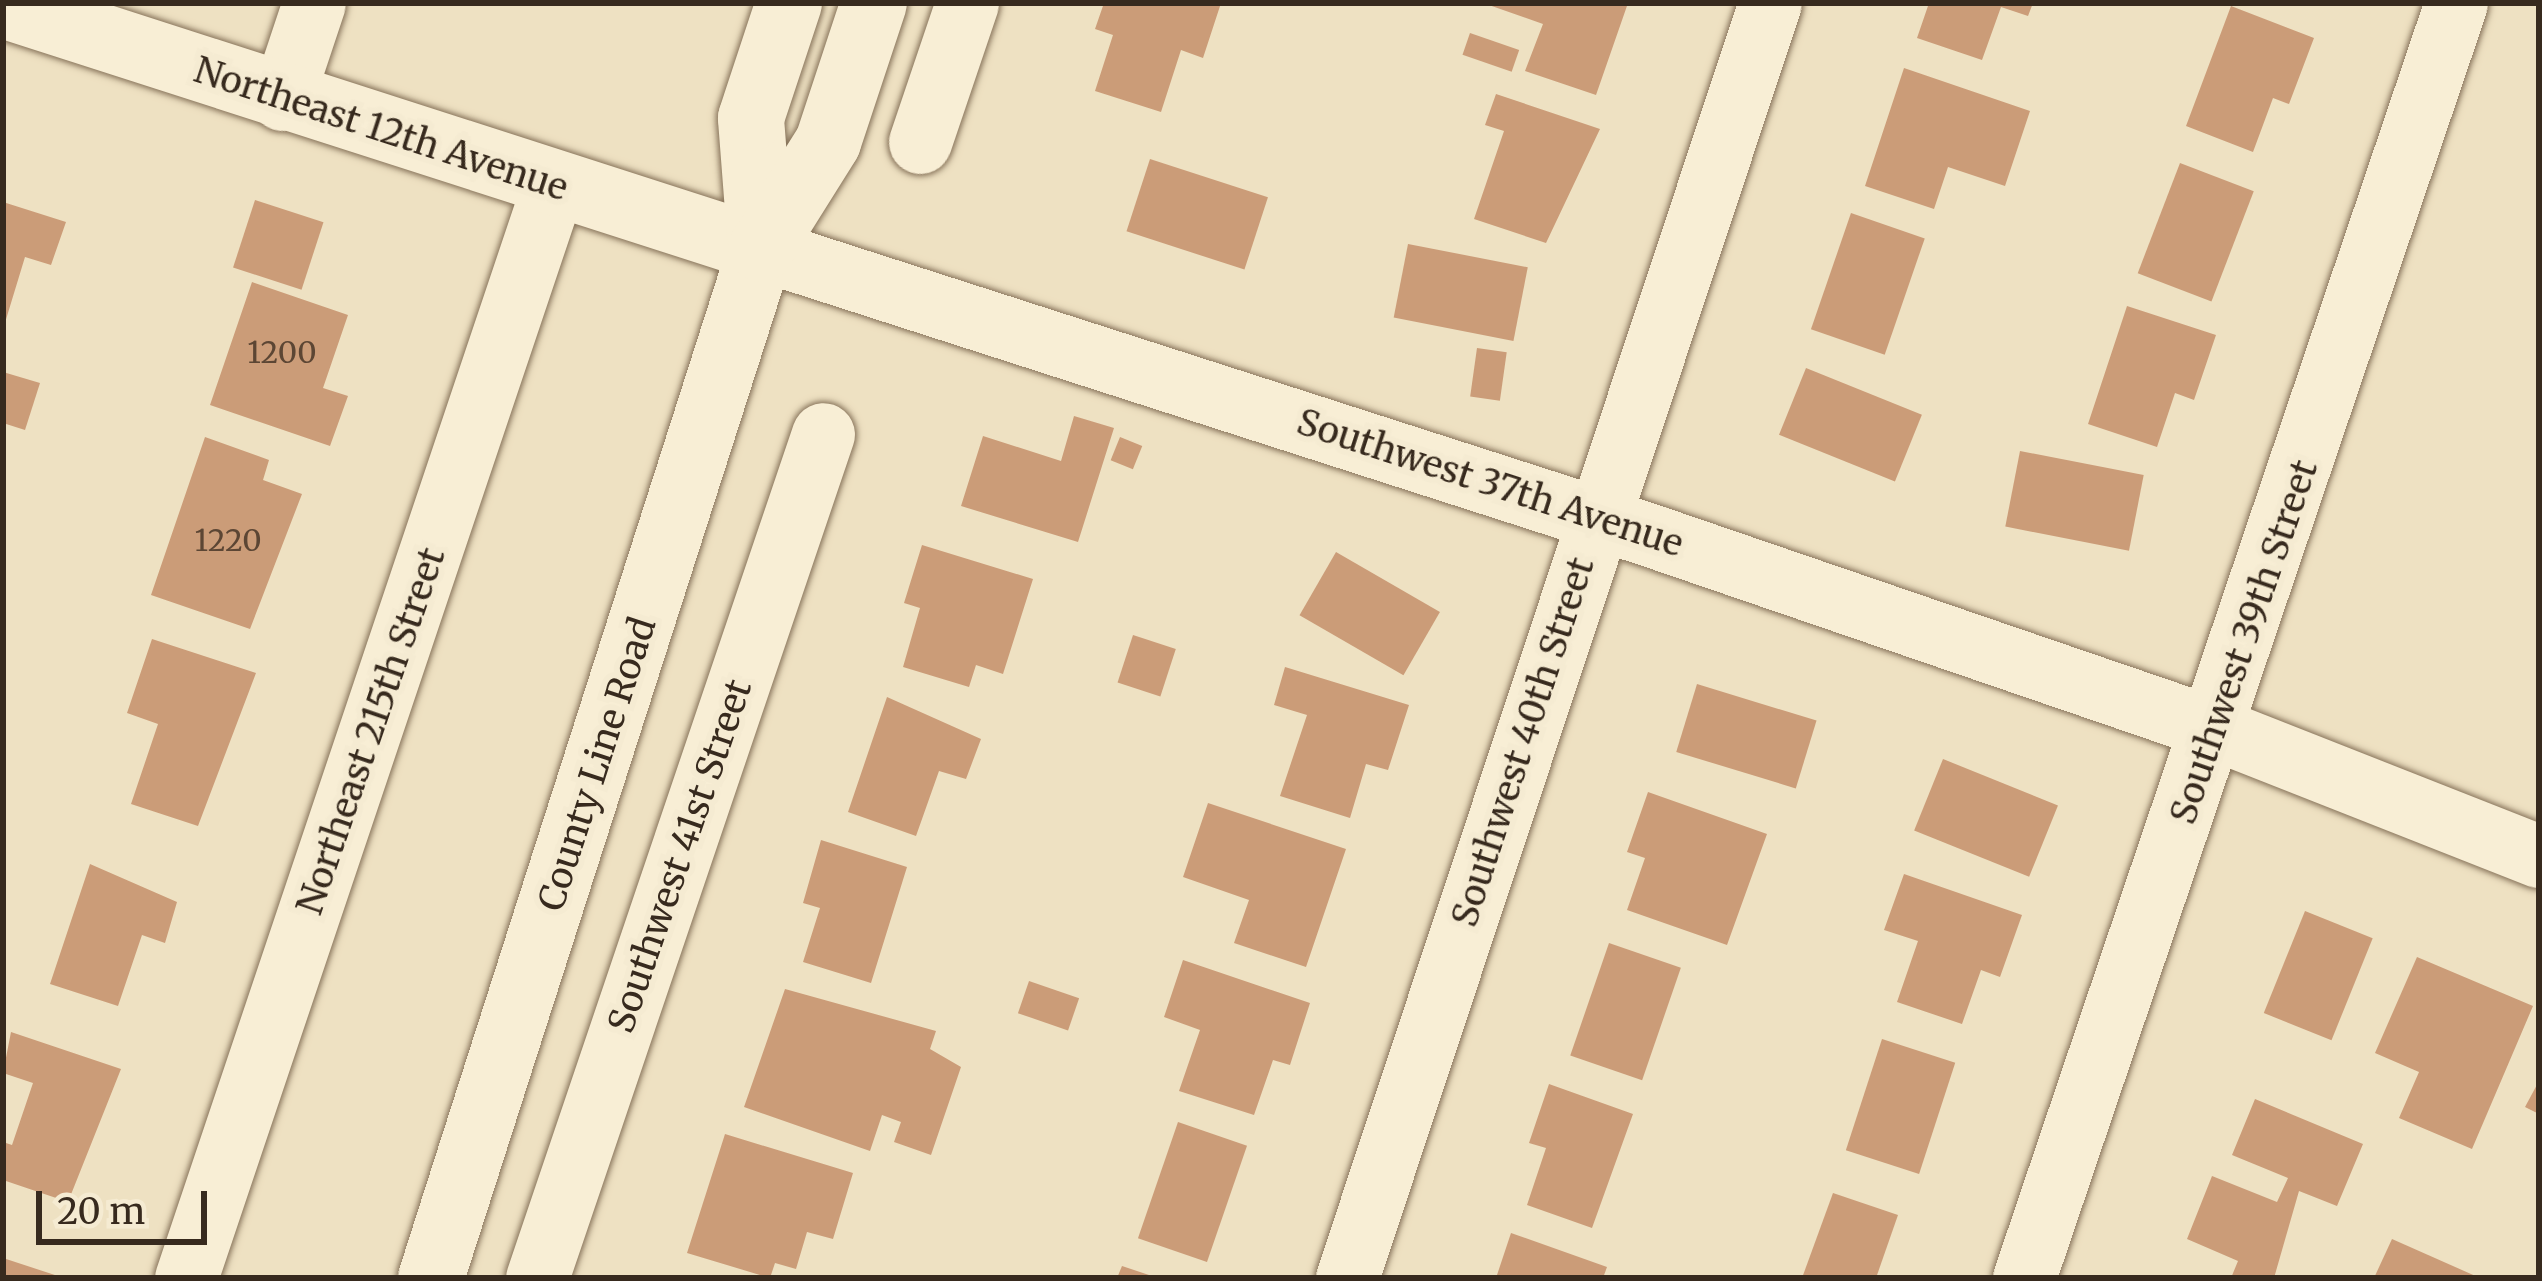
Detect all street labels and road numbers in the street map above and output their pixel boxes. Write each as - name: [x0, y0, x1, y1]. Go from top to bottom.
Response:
- street label: Northeast 12th Avenue: [189, 48, 573, 210]
- street label: Southwest 37th Avenue: [1292, 400, 1688, 566]
- street label: Southwest 39th Street: [2161, 454, 2327, 830]
- street label: Northeast 215th Street: [288, 542, 454, 920]
- street label: Southwest 40th Street: [1443, 552, 1603, 932]
- street label: County Line Road: [529, 612, 665, 916]
- street label: Southwest 41st Street: [599, 674, 761, 1038]

